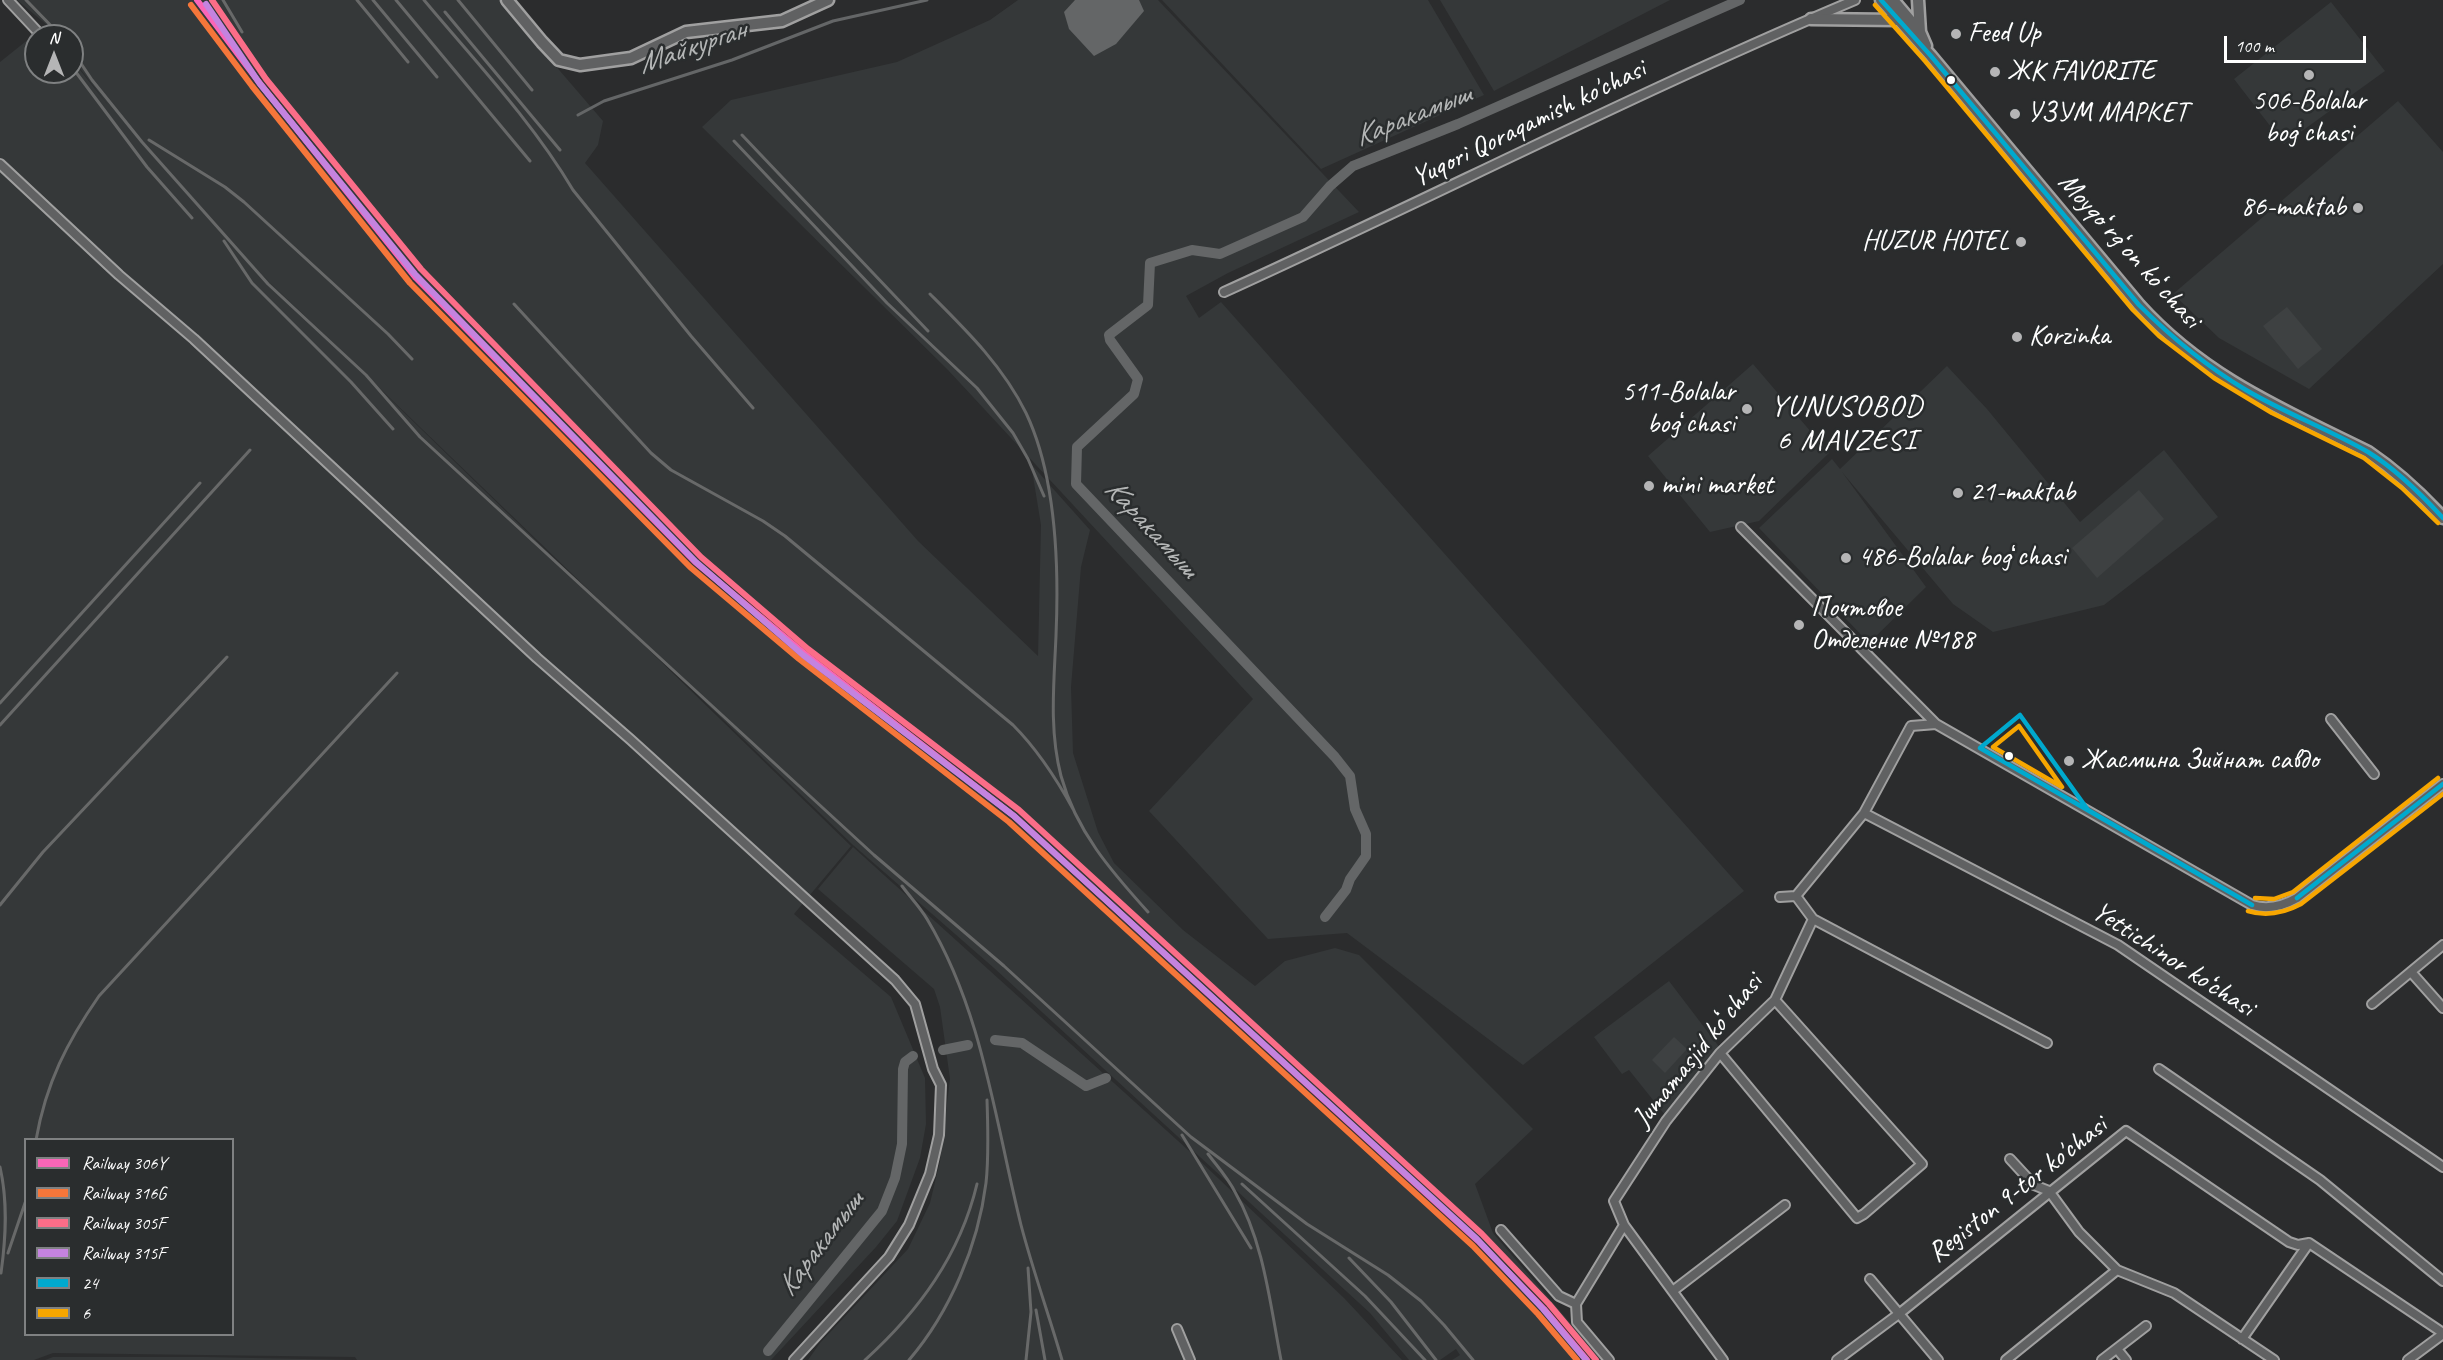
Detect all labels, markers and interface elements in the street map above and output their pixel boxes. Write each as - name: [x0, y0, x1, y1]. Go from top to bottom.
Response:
- water label: Майкурган: [634, 13, 750, 83]
- place label: Feed Up: [1968, 17, 2041, 51]
- north arrow: [24, 24, 84, 84]
- scale bar: [2227, 24, 2370, 62]
- marker: Feed Up: [1949, 27, 1963, 41]
- text: N: [49, 28, 59, 48]
- text: 100 m: [2235, 35, 2274, 57]
- street label: Yuqori Qoraqamish ko'chasi: [1407, 53, 1651, 195]
- place label: ЖК FAVORITE: [2007, 55, 2155, 89]
- marker: ЖК FAVORITE: [1988, 65, 2002, 79]
- marker: 506-Bolalar bogʻchasi: [2302, 68, 2316, 82]
- unlabelled marker: [1945, 74, 1957, 86]
- water label: Каракамыш: [1349, 76, 1477, 156]
- place label: 506-Bolalar bogʻchasi: [2252, 85, 2366, 151]
- place label: УЗУМ МАРКЕТ: [2027, 97, 2188, 131]
- marker: УЗУМ МАРКЕТ: [2008, 107, 2022, 121]
- street label: Moyqoʻrgʻon koʻchasi: [2050, 166, 2208, 336]
- place label: 86-maktab: [2241, 191, 2346, 225]
- marker: 86-maktab: [2351, 201, 2365, 215]
- place label: HUZUR HOTEL: [1862, 225, 2009, 259]
- marker: HUZUR HOTEL: [2014, 235, 2028, 249]
- place label: Korzinka: [2029, 320, 2110, 354]
- marker: Korzinka: [2010, 330, 2024, 344]
- place label: 511-Bolalar bogʻchasi: [1621, 376, 1735, 442]
- district label: YUNUSOBOD 6 MAVZESI: [1771, 389, 1923, 460]
- marker: 511-Bolalar bogʻchasi: [1740, 402, 1754, 416]
- place label: mini market: [1661, 469, 1773, 503]
- water label: Каракамыш: [1096, 472, 1206, 586]
- place label: 21-maktab: [1970, 476, 2075, 510]
- marker: mini market: [1642, 479, 1656, 493]
- marker: 21-maktab: [1951, 486, 1965, 500]
- place label: 486-Bolalar bogʻchasi: [1858, 541, 2066, 575]
- marker: 486-Bolalar bogʻchasi: [1839, 551, 1853, 565]
- place label: Почтовое Отделение №188: [1811, 592, 1974, 658]
- marker: Почтовое Отделение №188: [1792, 618, 1806, 632]
- place label: Жасмина Зийнат савдо: [2081, 744, 2319, 778]
- unlabelled marker: [2003, 750, 2015, 762]
- marker: Жасмина Зийнат савдо: [2062, 754, 2076, 768]
- street label: Yettichinor ko‘chasi: [2086, 895, 2260, 1025]
- street label: Jumamasjid koʻchasi: [1626, 967, 1770, 1135]
- street label: Registon 9-tor ko'chasi: [1922, 1110, 2114, 1270]
- legend: [24, 1138, 234, 1336]
- text: Railway 306Y: [82, 1152, 166, 1174]
- text: Railway 316G: [82, 1182, 166, 1204]
- water label: Каракамыш: [770, 1184, 872, 1304]
- text: Railway 305F: [82, 1212, 165, 1234]
- text: Railway 315F: [82, 1242, 165, 1264]
- text: 24: [82, 1272, 98, 1294]
- text: 6: [82, 1302, 90, 1324]

